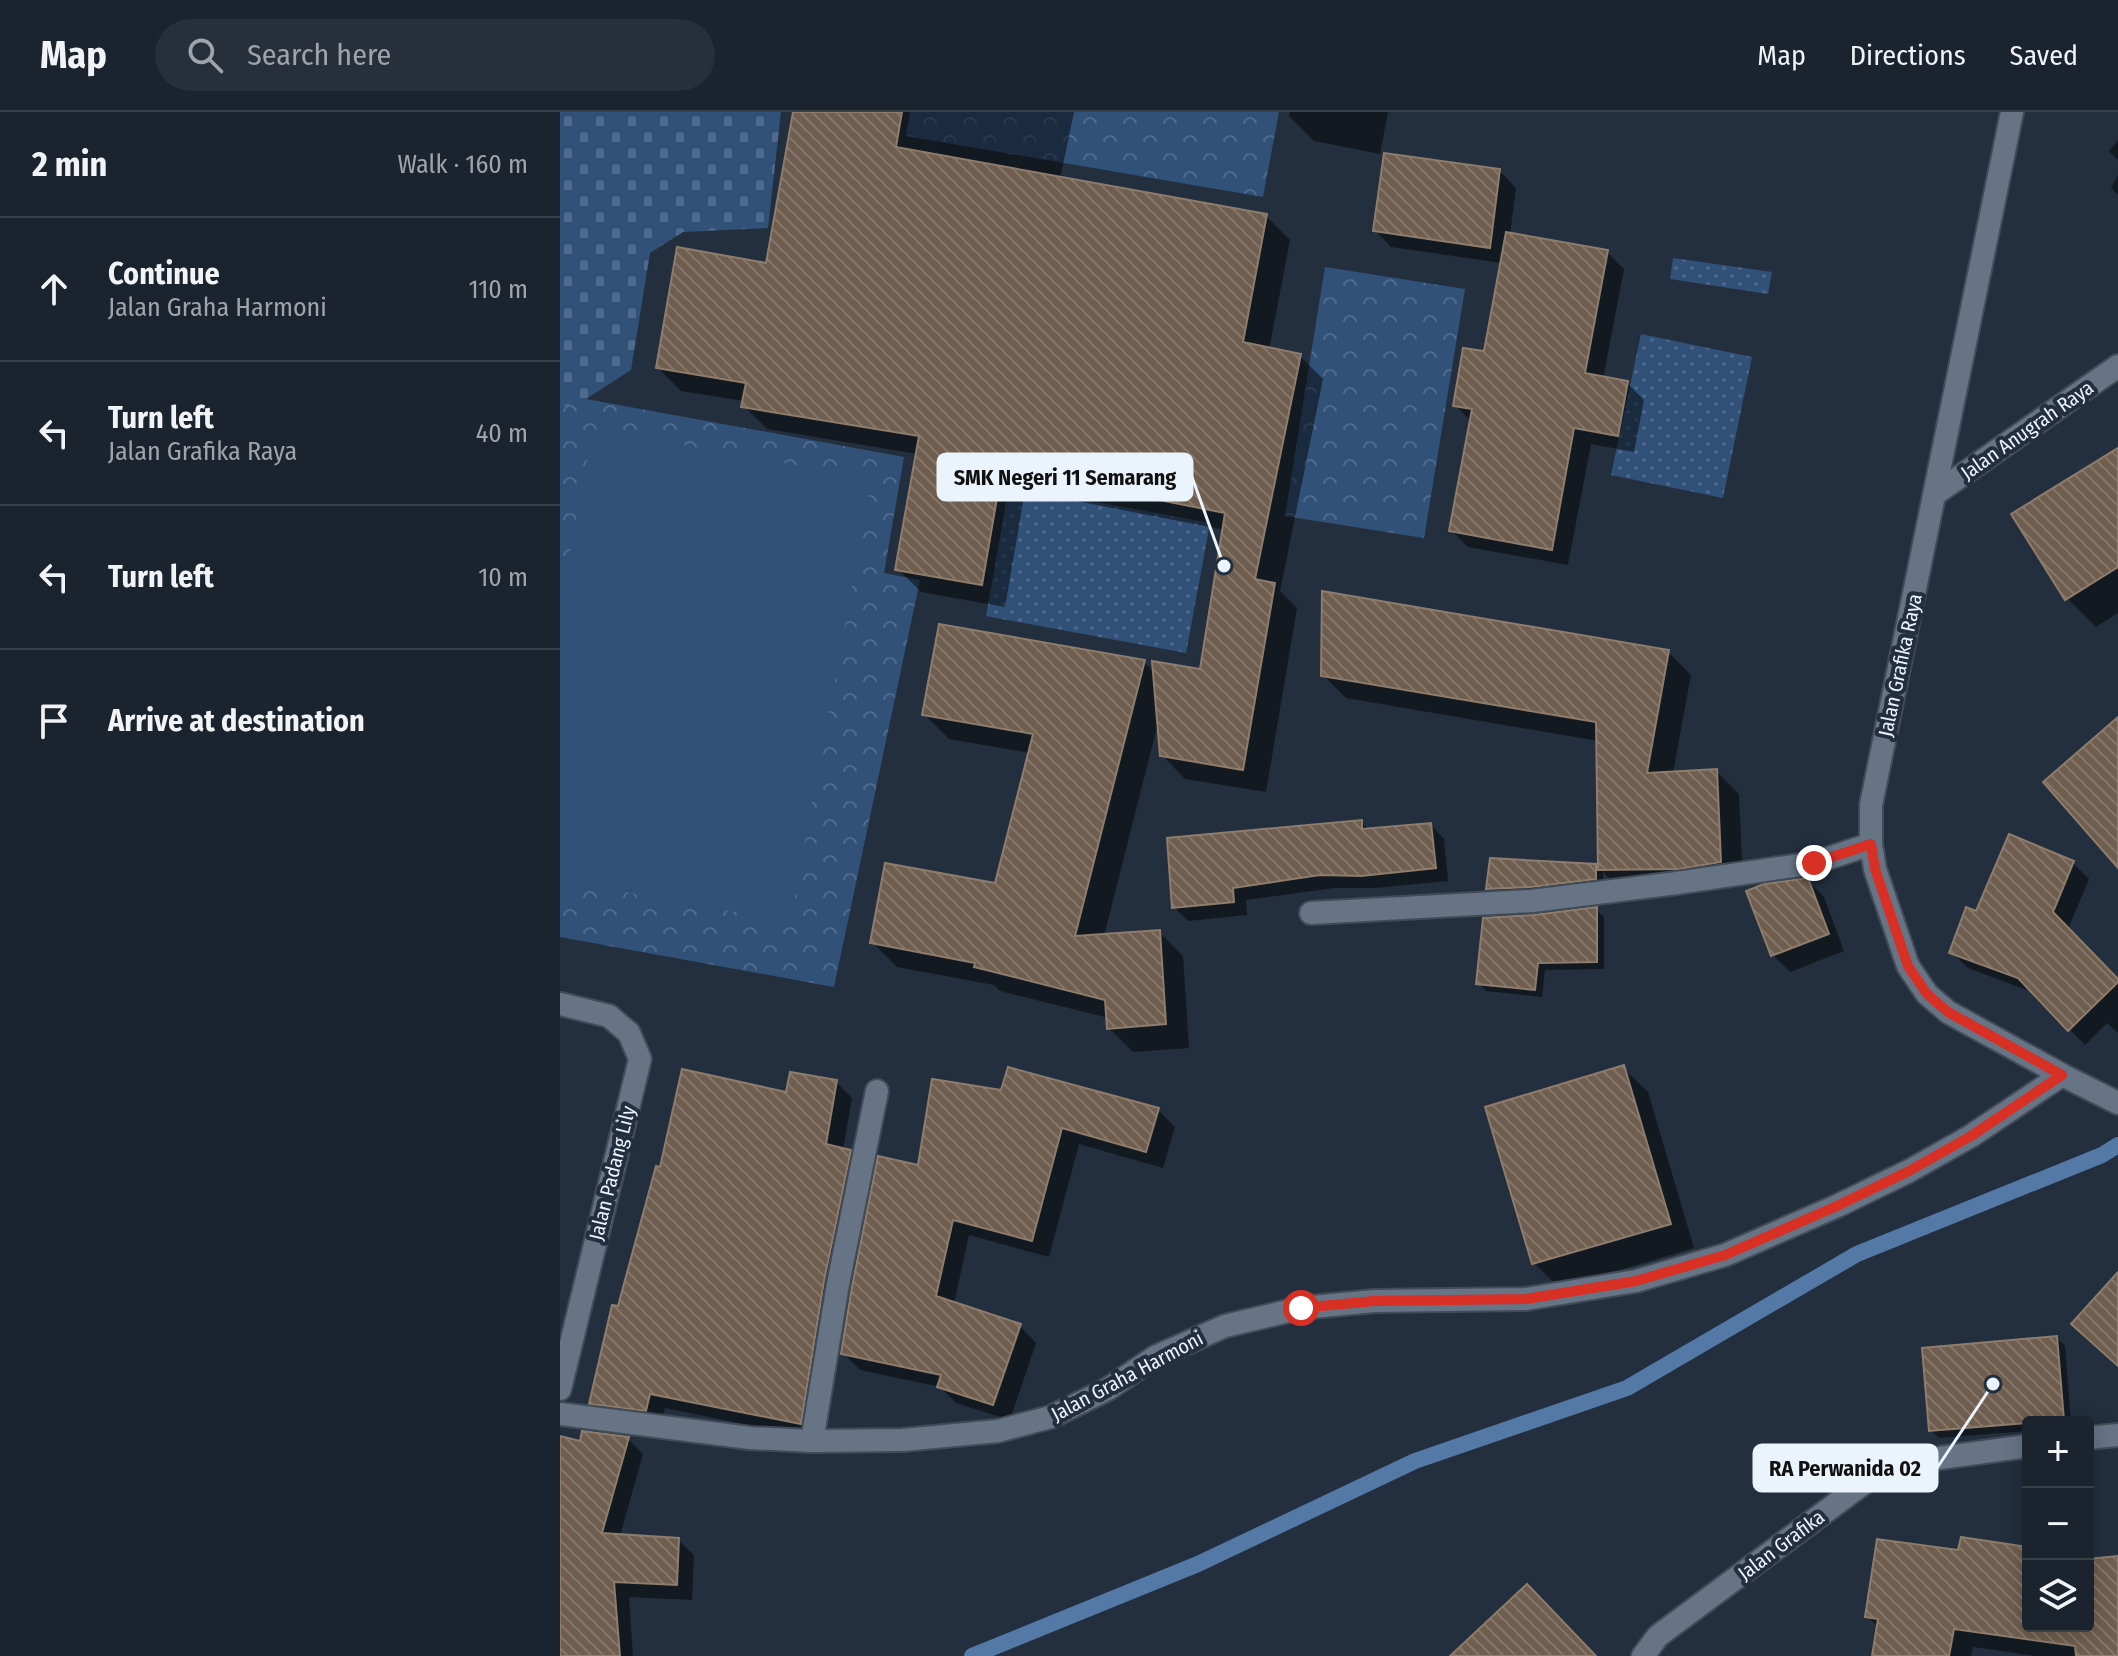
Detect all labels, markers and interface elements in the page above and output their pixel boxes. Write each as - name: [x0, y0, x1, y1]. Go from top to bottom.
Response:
- search box: [155, 19, 715, 91]
- text: Map: [40, 32, 107, 78]
- icon: search: [183, 33, 227, 77]
- text: Search here: [247, 37, 391, 73]
- text: Map: [1757, 39, 1806, 72]
- text: Directions: [1850, 39, 1966, 72]
- text: Saved: [2010, 39, 2078, 72]
- text: 2 min: [32, 144, 107, 185]
- text: Walk · 160 m: [397, 149, 528, 180]
- text: Continue: [108, 256, 220, 292]
- icon: ahead: [32, 267, 76, 311]
- text: 110 m: [468, 274, 528, 305]
- text: Jalan Graha Harmoni: [108, 292, 327, 323]
- street label: Jalan Anugrah Raya: [1956, 375, 2098, 485]
- text: Turn left: [108, 400, 214, 436]
- icon: left: [32, 411, 76, 455]
- text: 40 m: [476, 418, 528, 449]
- text: Jalan Grafika Raya: [108, 436, 297, 467]
- callout: SMK Negeri 11 Semarang: [938, 454, 1192, 500]
- text: SMK Negeri 11 Semarang: [954, 464, 1176, 491]
- icon: left: [32, 555, 76, 599]
- text: Turn left: [108, 559, 214, 595]
- text: 10 m: [478, 562, 528, 593]
- street label: Jalan Grafika Raya: [1873, 591, 1927, 739]
- icon: arrive: [32, 699, 76, 743]
- text: Arrive at destination: [108, 703, 365, 739]
- route end: [1796, 845, 1832, 881]
- street label: Jalan Padang Lily: [584, 1103, 640, 1243]
- route start: [1283, 1290, 1319, 1326]
- street label: Jalan Graha Harmoni: [1047, 1326, 1207, 1426]
- map controls: [2022, 1416, 2094, 1632]
- button: +: [2022, 1416, 2094, 1488]
- callout: RA Perwanida 02: [1754, 1445, 1937, 1491]
- text: RA Perwanida 02: [1769, 1455, 1921, 1482]
- button: −: [2022, 1488, 2094, 1560]
- street label: Jalan Grafika: [1733, 1505, 1829, 1585]
- button: layers: [2022, 1560, 2094, 1632]

